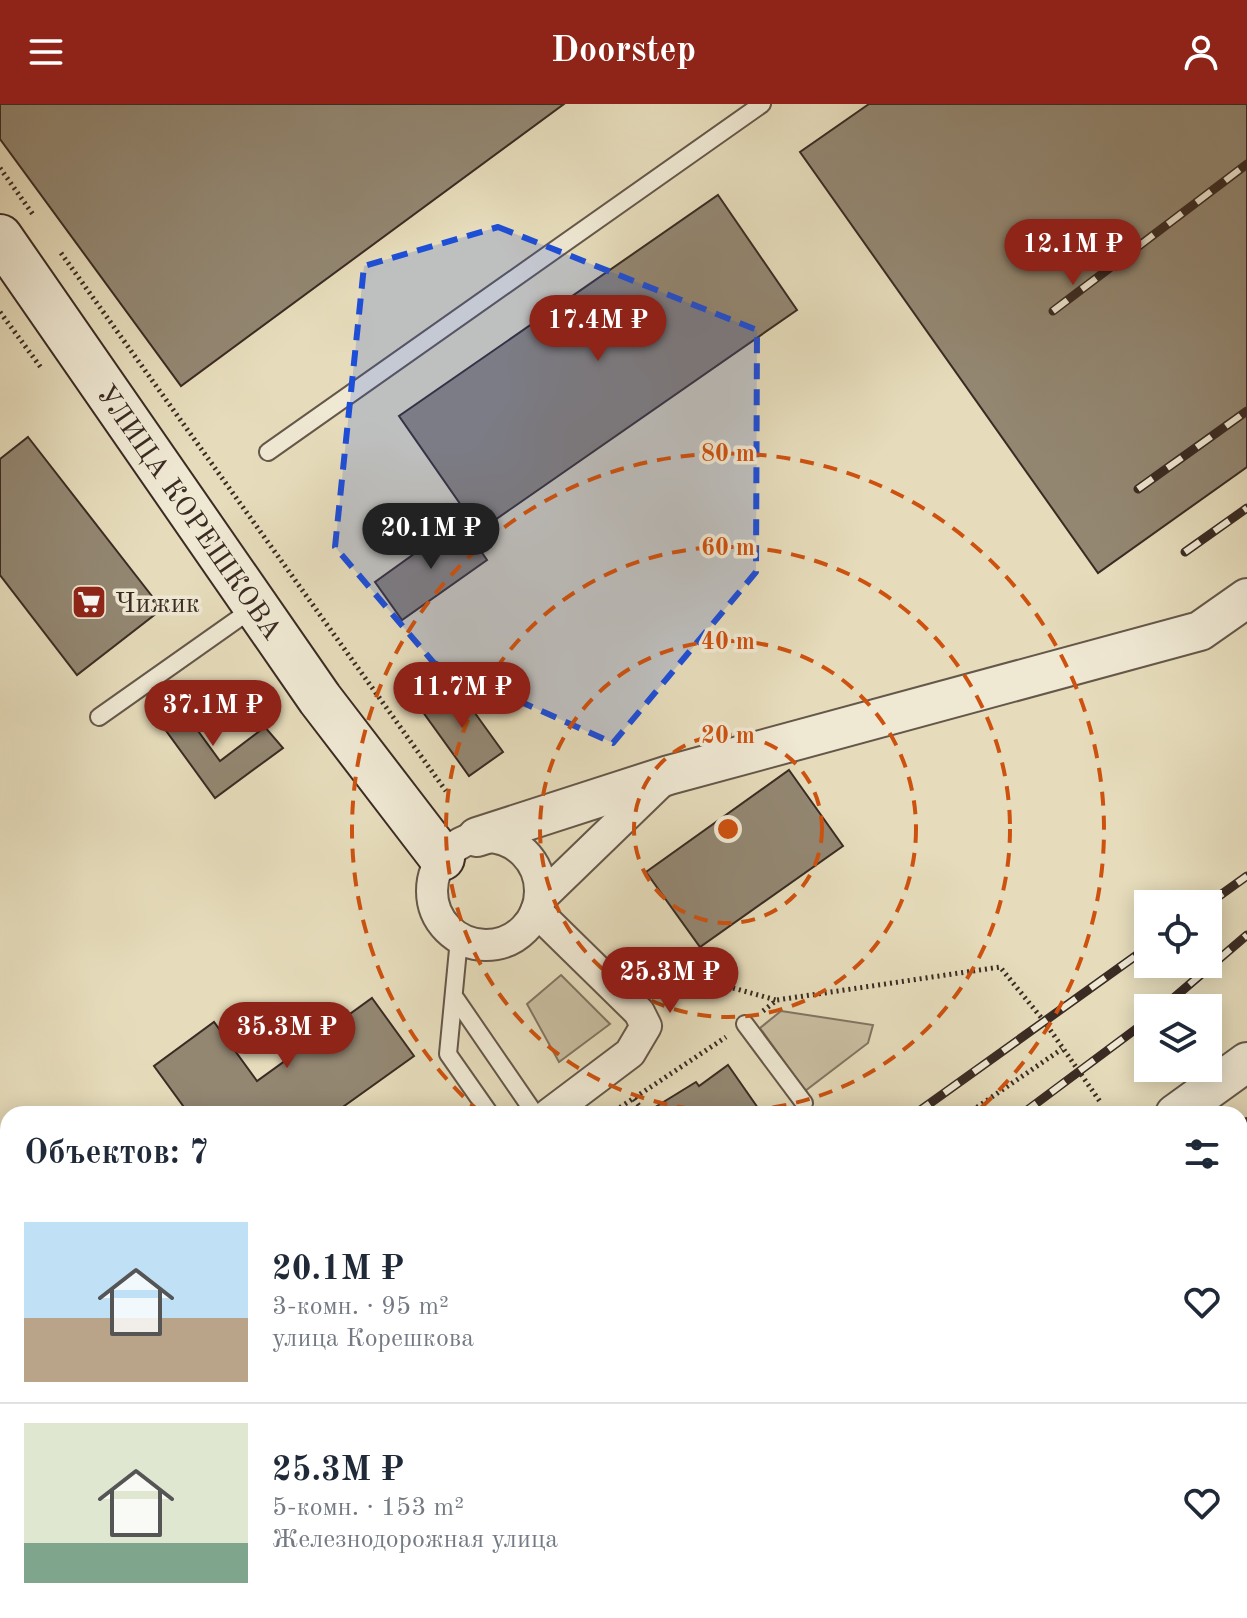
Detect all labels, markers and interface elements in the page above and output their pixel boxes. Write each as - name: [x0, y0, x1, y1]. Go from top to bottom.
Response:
- icon: menu: [24, 30, 68, 74]
- icon: person: [1179, 30, 1223, 74]
- text: Doorstep: [551, 34, 696, 70]
- pin: 12.1M ₽: [999, 219, 1147, 287]
- text: 12.1M ₽: [1022, 232, 1124, 258]
- pin: 17.4M ₽: [524, 295, 672, 363]
- text: 17.4M ₽: [547, 308, 649, 334]
- street label: УЛИЦА КОРЕШКОВА: [90, 381, 285, 646]
- text: 80 m: [701, 443, 755, 467]
- pin: 20.1M ₽: [357, 503, 505, 571]
- text: 20.1M ₽: [380, 516, 482, 542]
- text: 60 m: [701, 537, 755, 561]
- supermarket icon: Чижик: [70, 583, 108, 621]
- place label: Чижик: [115, 591, 200, 619]
- text: 40 m: [701, 631, 755, 655]
- pin: 11.7M ₽: [388, 662, 536, 730]
- text: 11.7M ₽: [411, 675, 513, 701]
- pin: 37.1M ₽: [139, 680, 287, 748]
- text: 37.1M ₽: [162, 693, 264, 719]
- text: 20 m: [701, 725, 755, 749]
- centre of rings: [714, 815, 742, 843]
- map controls: [1134, 890, 1222, 1082]
- button: locate: [1134, 890, 1222, 978]
- pin: 25.3M ₽: [596, 947, 744, 1015]
- text: 25.3M ₽: [619, 960, 721, 986]
- button: layers: [1134, 994, 1222, 1082]
- pin: 35.3M ₽: [213, 1002, 361, 1070]
- text: 35.3M ₽: [236, 1015, 338, 1041]
- icon: filters: [1180, 1132, 1224, 1176]
- text: Объектов: 7: [24, 1137, 209, 1171]
- text: 20.1M ₽: [272, 1253, 404, 1287]
- icon: home: [88, 1254, 184, 1350]
- icon: heart: [1180, 1280, 1224, 1324]
- text: 3-комн. · 95 m²: [272, 1294, 449, 1320]
- text: улица Корешкова: [272, 1326, 474, 1352]
- text: 25.3M ₽: [272, 1454, 404, 1488]
- icon: home: [88, 1455, 184, 1551]
- icon: heart: [1180, 1481, 1224, 1525]
- text: 5-комн. · 153 m²: [272, 1495, 464, 1521]
- text: Железнодорожная улица: [272, 1527, 558, 1553]

